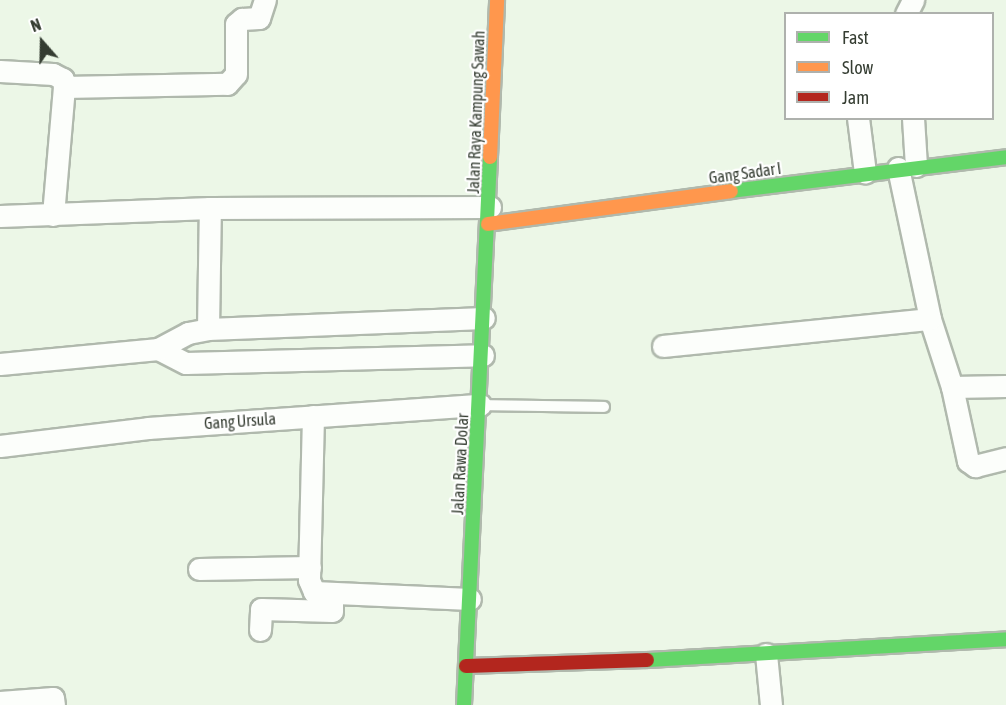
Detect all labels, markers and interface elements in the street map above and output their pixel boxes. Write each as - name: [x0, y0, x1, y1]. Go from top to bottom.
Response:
- north arrow: [12, 12, 72, 72]
- legend: [784, 12, 994, 120]
- text: N: [28, 15, 43, 35]
- text: Fast: [842, 27, 869, 48]
- street label: Jalan Raya Kampung Sawah: [464, 30, 488, 194]
- text: Slow: [842, 57, 873, 78]
- text: Jam: [842, 87, 869, 108]
- street label: Gang Sadar I: [708, 158, 782, 188]
- street label: Gang Ursula: [203, 409, 277, 433]
- street label: Jalan Rawa Dolar: [448, 413, 472, 515]

